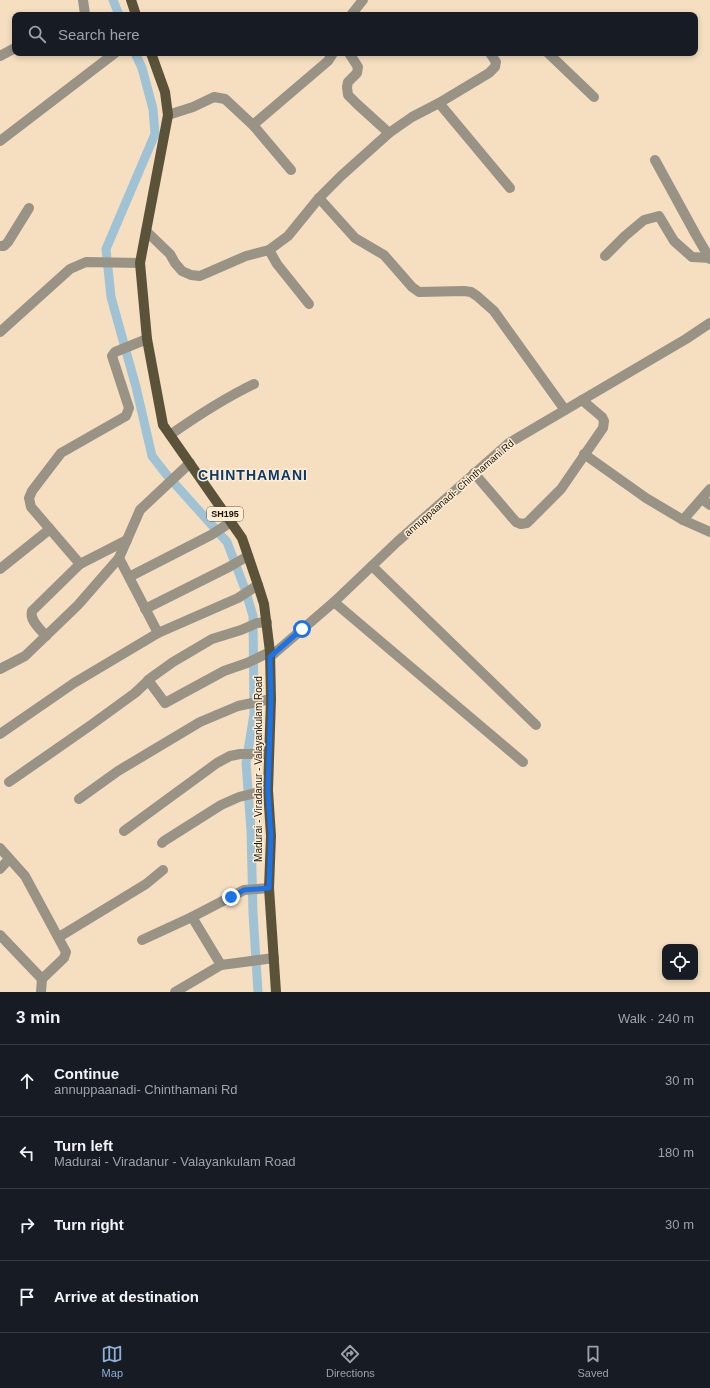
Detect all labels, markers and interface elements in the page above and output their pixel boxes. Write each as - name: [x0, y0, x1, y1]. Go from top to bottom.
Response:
- search box: [12, 12, 698, 56]
- icon: search: [26, 23, 48, 45]
- text: Search here: [58, 26, 140, 43]
- street label: annuppaanadi- Chinthamani Rd: [402, 438, 516, 538]
- district label: CHINTHAMANI: [198, 467, 308, 483]
- road number: SH195: [207, 507, 243, 521]
- route start: [293, 620, 311, 638]
- street label: Madurai - Viradanur - Valayankulam Road: [253, 676, 264, 862]
- route end: [222, 888, 240, 906]
- map controls: [662, 944, 698, 980]
- button: locate: [662, 944, 698, 980]
- text: 3 min: [16, 1008, 60, 1027]
- text: Walk · 240 m: [618, 1011, 694, 1026]
- text: Continue: [54, 1065, 119, 1082]
- icon: ahead: [16, 1070, 38, 1092]
- text: 30 m: [665, 1073, 694, 1088]
- text: annuppaanadi- Chinthamani Rd: [54, 1082, 238, 1097]
- text: Turn left: [54, 1137, 113, 1154]
- icon: left: [16, 1142, 38, 1164]
- text: 180 m: [658, 1145, 694, 1160]
- text: Madurai - Viradanur - Valayankulam Road: [54, 1154, 296, 1169]
- icon: right: [16, 1214, 38, 1236]
- text: Turn right: [54, 1216, 124, 1233]
- text: 30 m: [665, 1217, 694, 1232]
- icon: arrive: [16, 1286, 38, 1308]
- text: Arrive at destination: [54, 1288, 199, 1305]
- tab: Map: [101, 1343, 123, 1379]
- tab: Directions: [326, 1343, 375, 1379]
- tab: Saved: [577, 1343, 609, 1379]

